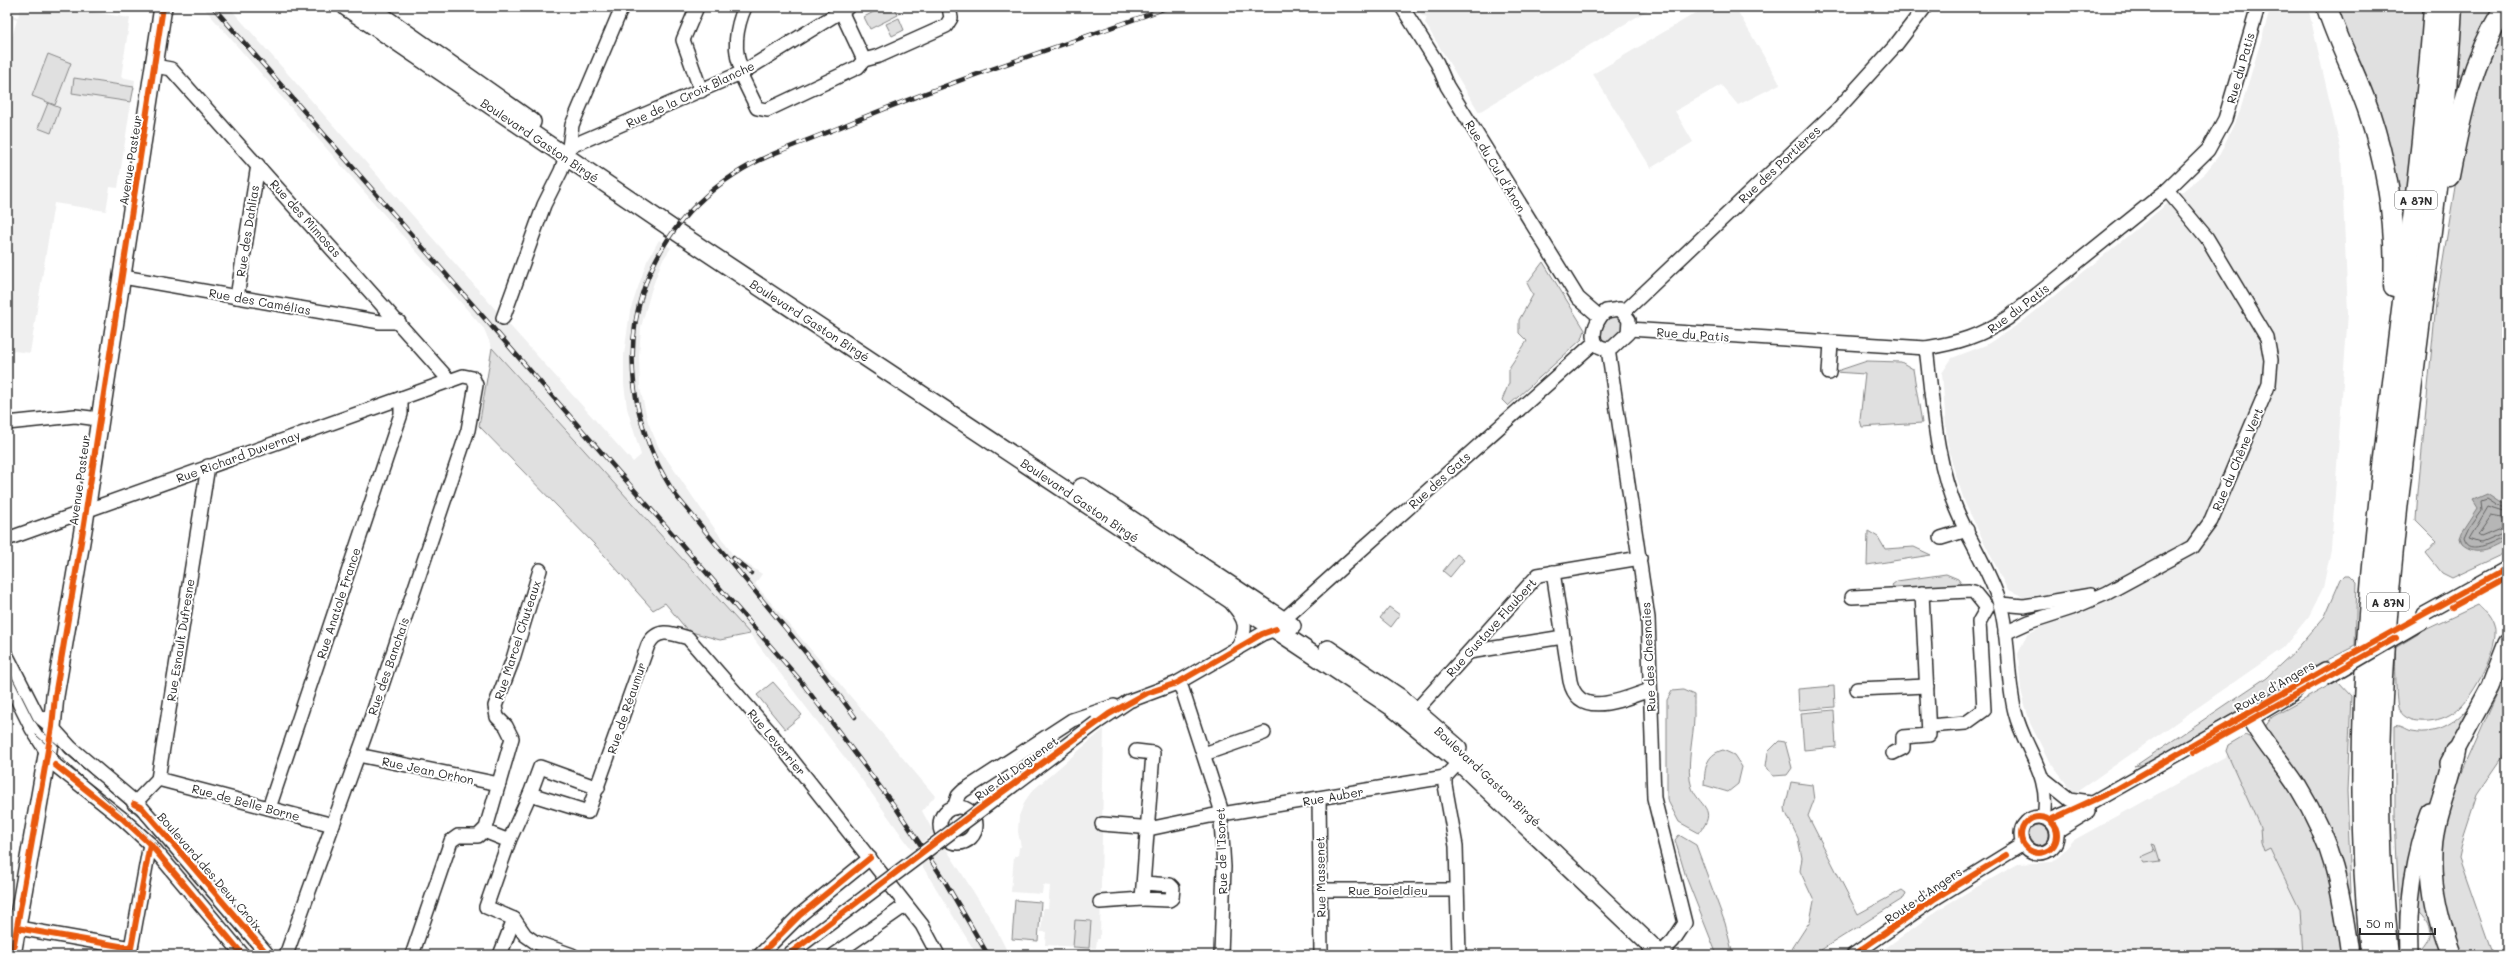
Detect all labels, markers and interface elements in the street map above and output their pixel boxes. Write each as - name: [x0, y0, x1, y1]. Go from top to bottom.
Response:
- street label: Rue du Patis: [2222, 30, 2258, 105]
- street label: Rue de la Croix Blanche: [623, 57, 757, 131]
- street label: Boulevard Gaston Birgé: [478, 94, 602, 186]
- street label: Avenue Pasteur: [115, 114, 145, 206]
- street label: Rue du Cul d'Ânon: [1462, 117, 1530, 215]
- street label: Rue des Portières: [1735, 122, 1823, 206]
- street label: Rue des Mimosas: [267, 176, 345, 260]
- street label: Rue des Dahlias: [232, 184, 262, 278]
- road number: A 87N: [2395, 191, 2437, 209]
- street label: Boulevard Gaston Birgé: [747, 275, 873, 365]
- street label: Rue du Patis: [1984, 280, 2052, 336]
- street label: Rue des Camélias: [208, 284, 312, 318]
- street label: Rue du Patis: [1656, 323, 1730, 345]
- street label: Rue du Chêne Vert: [2208, 405, 2266, 513]
- street label: Rue Richard Duvernay: [174, 426, 302, 486]
- street label: Avenue Pasteur: [65, 434, 93, 526]
- street label: Rue des Gats: [1405, 448, 1473, 512]
- street label: Boulevard Gaston Birgé: [1018, 454, 1142, 546]
- street label: Rue Anatole France: [312, 545, 364, 661]
- street label: Rue Gustave Flaubert: [1442, 574, 1540, 680]
- street label: Rue Esnault Dufresne: [162, 578, 198, 702]
- street label: Rue Marcel Chuteaux: [490, 578, 544, 702]
- road number: A 87N: [2367, 593, 2409, 611]
- street label: Rue des Chesnaies: [1637, 602, 1659, 712]
- street label: Rue des Banchais: [364, 615, 412, 717]
- street label: Route d’Angers: [2231, 656, 2317, 715]
- street label: Rue de Réaumur: [603, 660, 649, 756]
- street label: Rue Leverrier: [744, 705, 810, 779]
- street label: Boulevard Gaston Birgé: [1432, 723, 1544, 829]
- street label: Rue du Daguenet: [971, 732, 1061, 804]
- street label: Rue Jean Orhon: [381, 752, 475, 788]
- street label: Rue de Belle Borne: [190, 780, 302, 824]
- street label: Rue Auber: [1301, 783, 1365, 809]
- street label: Rue de l'Isoret: [1211, 807, 1231, 895]
- street label: Boulevard des Deux Croix: [154, 809, 266, 933]
- street label: Rue Massenet: [1311, 836, 1329, 918]
- street label: Route d’Angers: [1881, 863, 1965, 927]
- street label: Rue Boieldieu: [1348, 882, 1428, 898]
- scale bar: [2360, 910, 2435, 936]
- text: 50 m: [2366, 915, 2394, 931]

